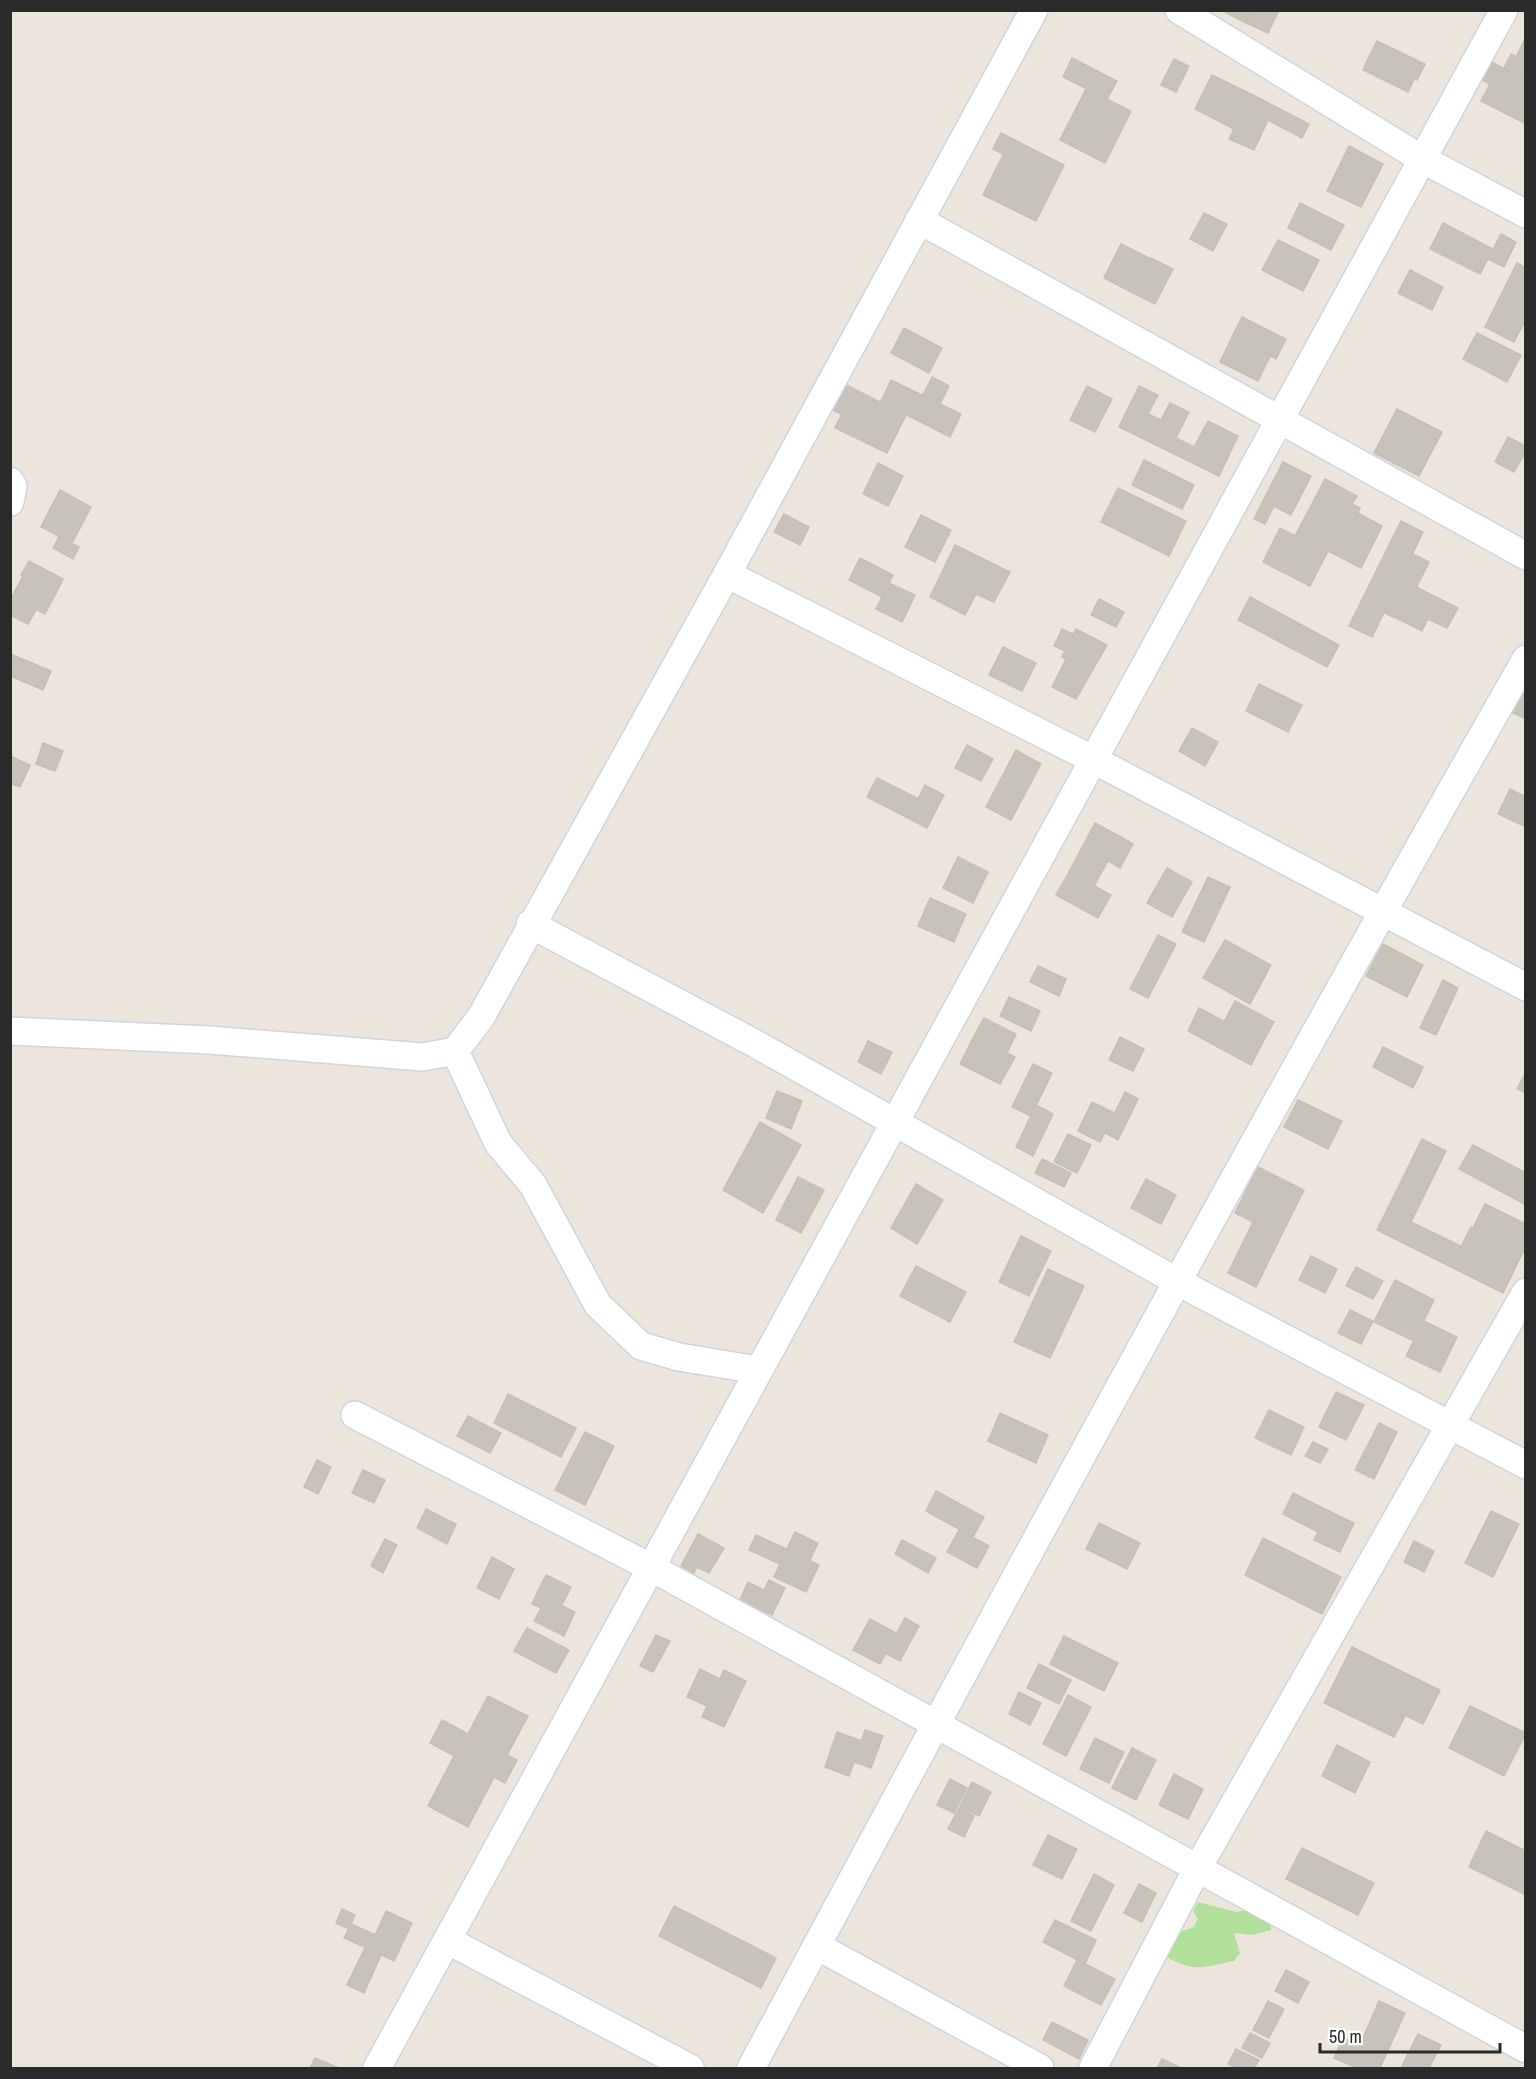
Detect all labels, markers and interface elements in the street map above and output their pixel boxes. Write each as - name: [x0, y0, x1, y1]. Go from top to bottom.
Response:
- scale bar: [1320, 2016, 1500, 2054]
- text: 50 m: [1329, 2024, 1362, 2049]

